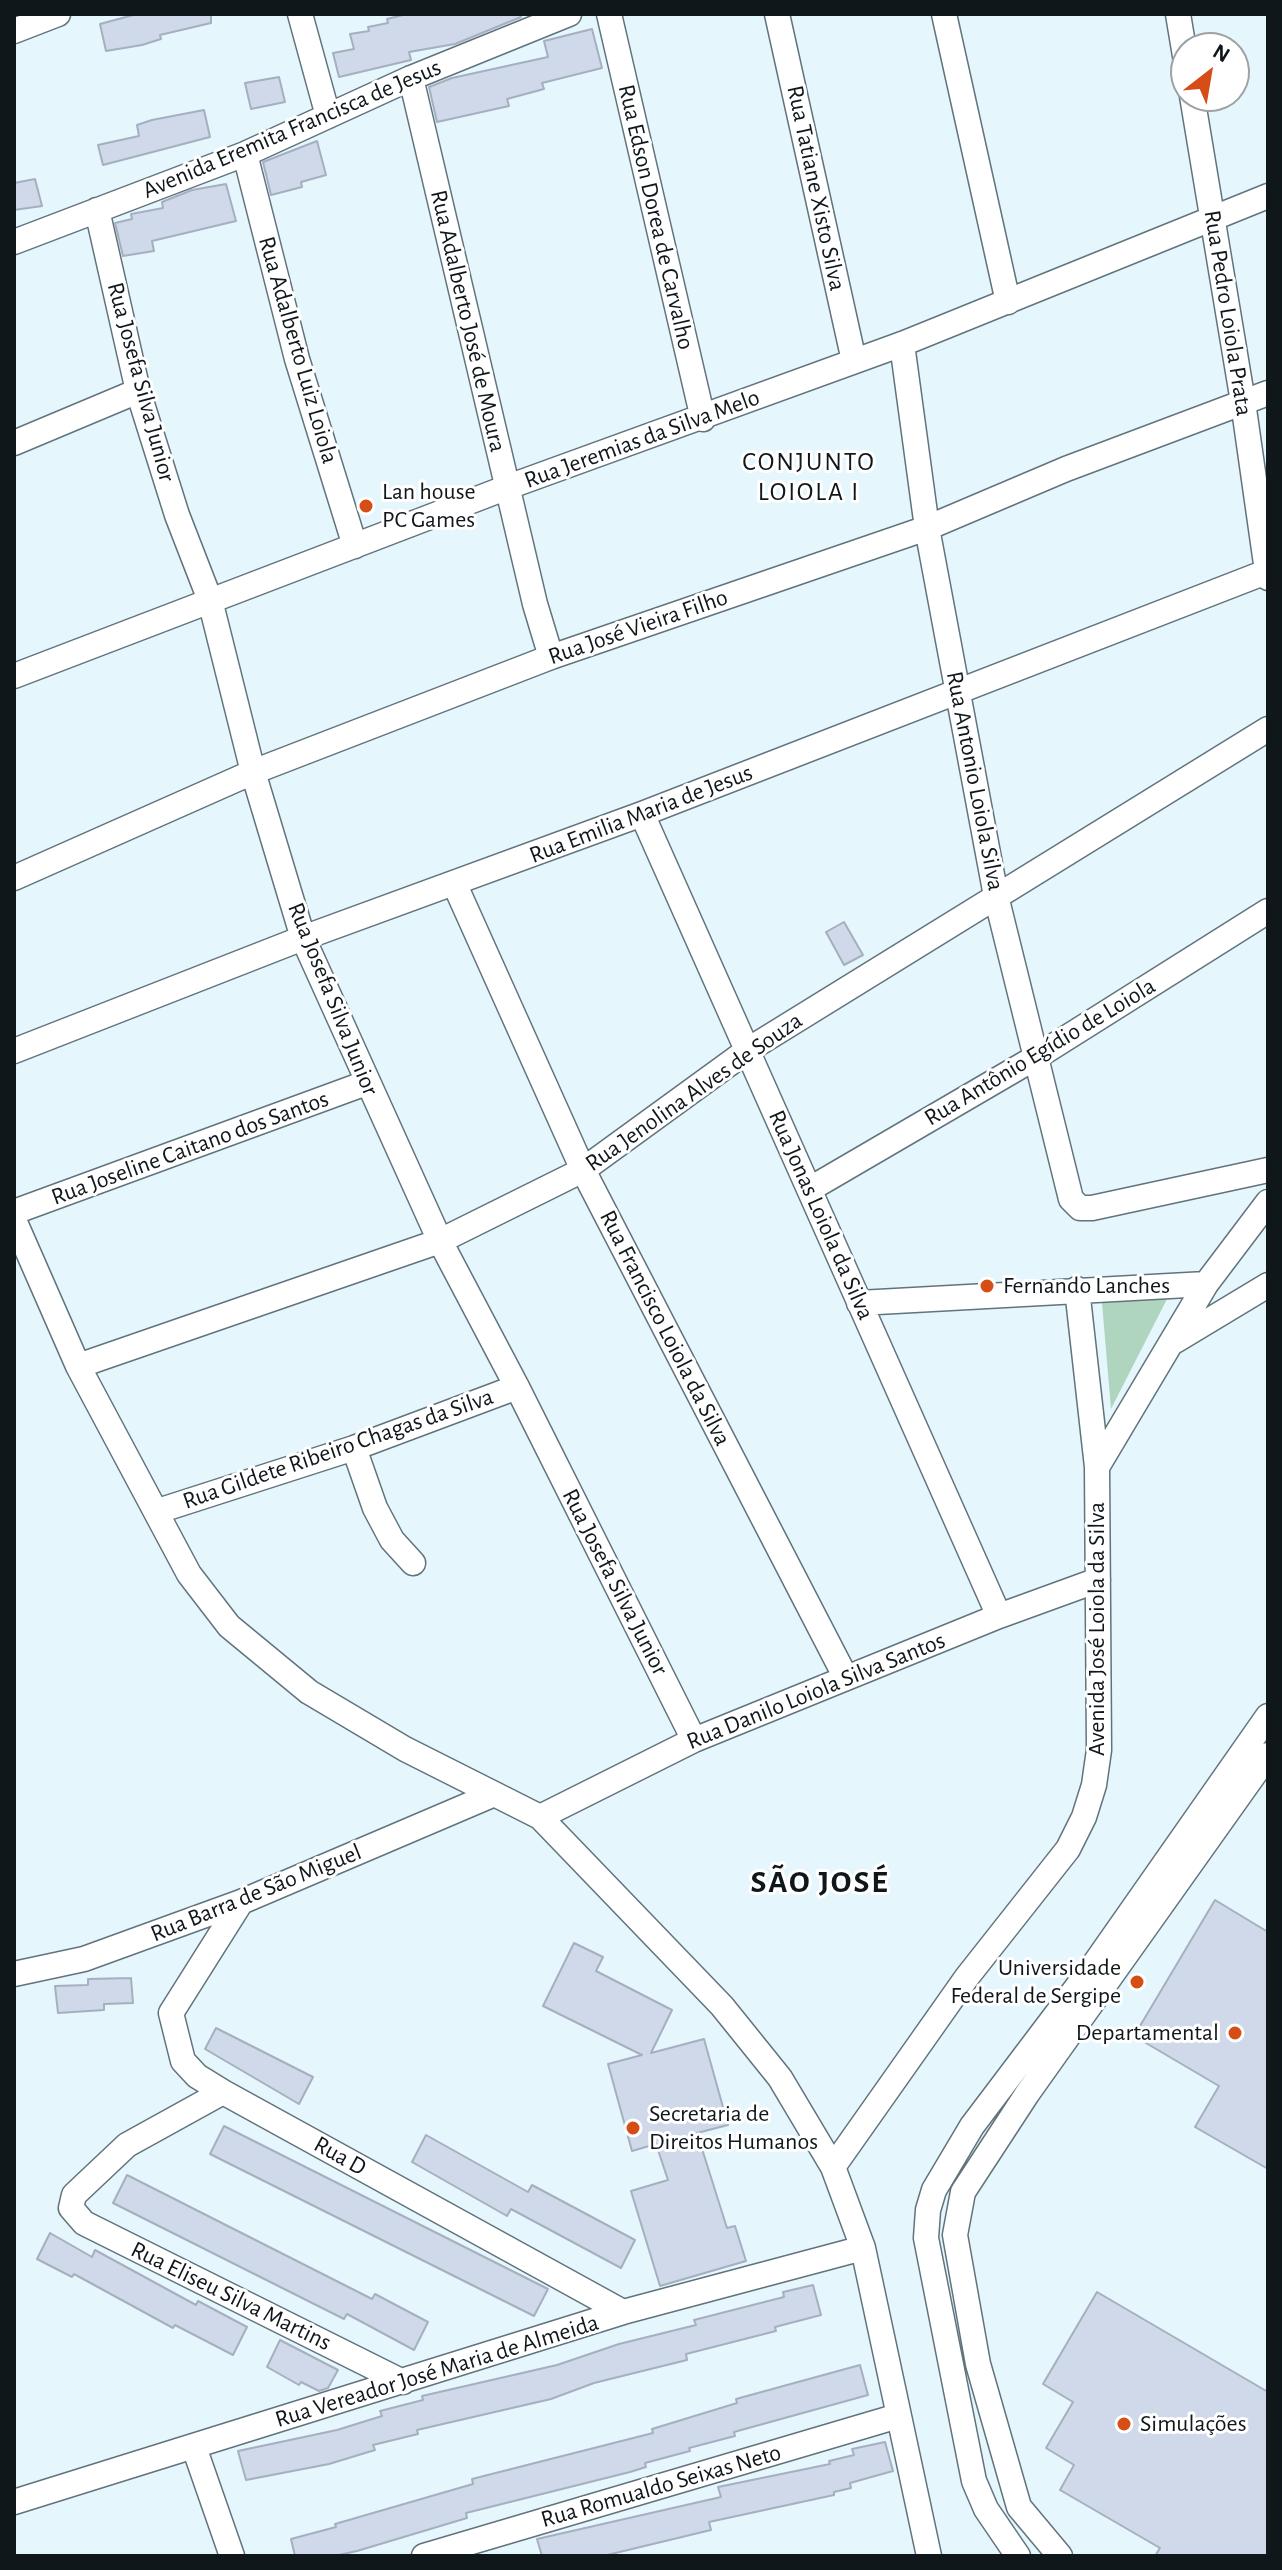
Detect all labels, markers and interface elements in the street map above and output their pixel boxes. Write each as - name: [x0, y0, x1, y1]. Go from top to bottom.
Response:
- north arrow: [1170, 32, 1250, 112]
- text: N: [1209, 40, 1234, 67]
- street label: Avenida Eremita Francisca de Jesus: [138, 53, 446, 205]
- street label: Rua Edson Dorea de Carvalho: [611, 82, 701, 352]
- street label: Rua Tatiane Xisto Silva: [780, 83, 852, 293]
- street label: Rua Adalberto José de Moura: [424, 187, 512, 455]
- street label: Rua Pedro Loiola Prata: [1198, 208, 1258, 418]
- street label: Rua Adalberto Luiz Loiola: [252, 233, 344, 467]
- street label: Rua Josefa Silva Junior: [101, 279, 181, 485]
- street label: Rua Jeremias da Silva Melo: [520, 383, 764, 495]
- district label: CONJUNTO LOIOLA I: [742, 446, 876, 508]
- place label: Lan house PC Games: [382, 478, 476, 534]
- marker: Lan house PC Games: [357, 497, 375, 515]
- street label: Rua José Vieira Filho: [544, 583, 732, 671]
- street label: Rua Antonio Loiola Silva: [940, 669, 1010, 893]
- street label: Rua Emilia Maria de Jesus: [525, 758, 757, 870]
- street label: Rua Josefa Silva Junior: [281, 898, 385, 1100]
- street label: Rua Antônio Egídio de Loiola: [919, 972, 1161, 1132]
- street label: Rua Jenolina Alves de Souza: [580, 1006, 808, 1178]
- street label: Rua Joseline Caitano dos Santos: [47, 1084, 333, 1212]
- street label: Rua Jonas Loiola da Silva: [762, 1106, 880, 1324]
- street label: Rua Francisco Loiola da Silva: [593, 1205, 737, 1451]
- place label: Fernando Lanches: [1003, 1272, 1170, 1300]
- marker: Fernando Lanches: [978, 1277, 996, 1295]
- street label: Rua Gildete Ribeiro Chagas da Silva: [179, 1382, 497, 1516]
- street label: Rua Josefa Silva Junior: [556, 1484, 674, 1680]
- street label: Avenida José Loiola da Silva: [1083, 1502, 1111, 1756]
- street label: Rua Danilo Loiola Silva Santos: [683, 1626, 949, 1756]
- street label: Rua Barra de São Miguel: [146, 1838, 366, 1948]
- district label: SÃO JOSÉ: [750, 1863, 890, 1901]
- place label: Universidade Federal de Sergipe: [951, 1954, 1121, 2010]
- marker: Universidade Federal de Sergipe: [1128, 1973, 1146, 1991]
- place label: Departamental: [1076, 2019, 1219, 2047]
- marker: Departamental: [1226, 2024, 1244, 2042]
- place label: Secretaria de Direitos Humanos: [649, 2100, 818, 2156]
- marker: Secretaria de Direitos Humanos: [624, 2119, 642, 2137]
- street label: Rua D: [309, 2130, 371, 2182]
- street label: Rua Eliseu Silva Martins: [126, 2235, 336, 2357]
- street label: Rua Vereador José Maria de Almeida: [272, 2308, 602, 2434]
- place label: Simulações: [1140, 2410, 1247, 2438]
- marker: Simulações: [1115, 2415, 1133, 2433]
- street label: Rua Romualdo Seixas Neto: [538, 2438, 784, 2534]

